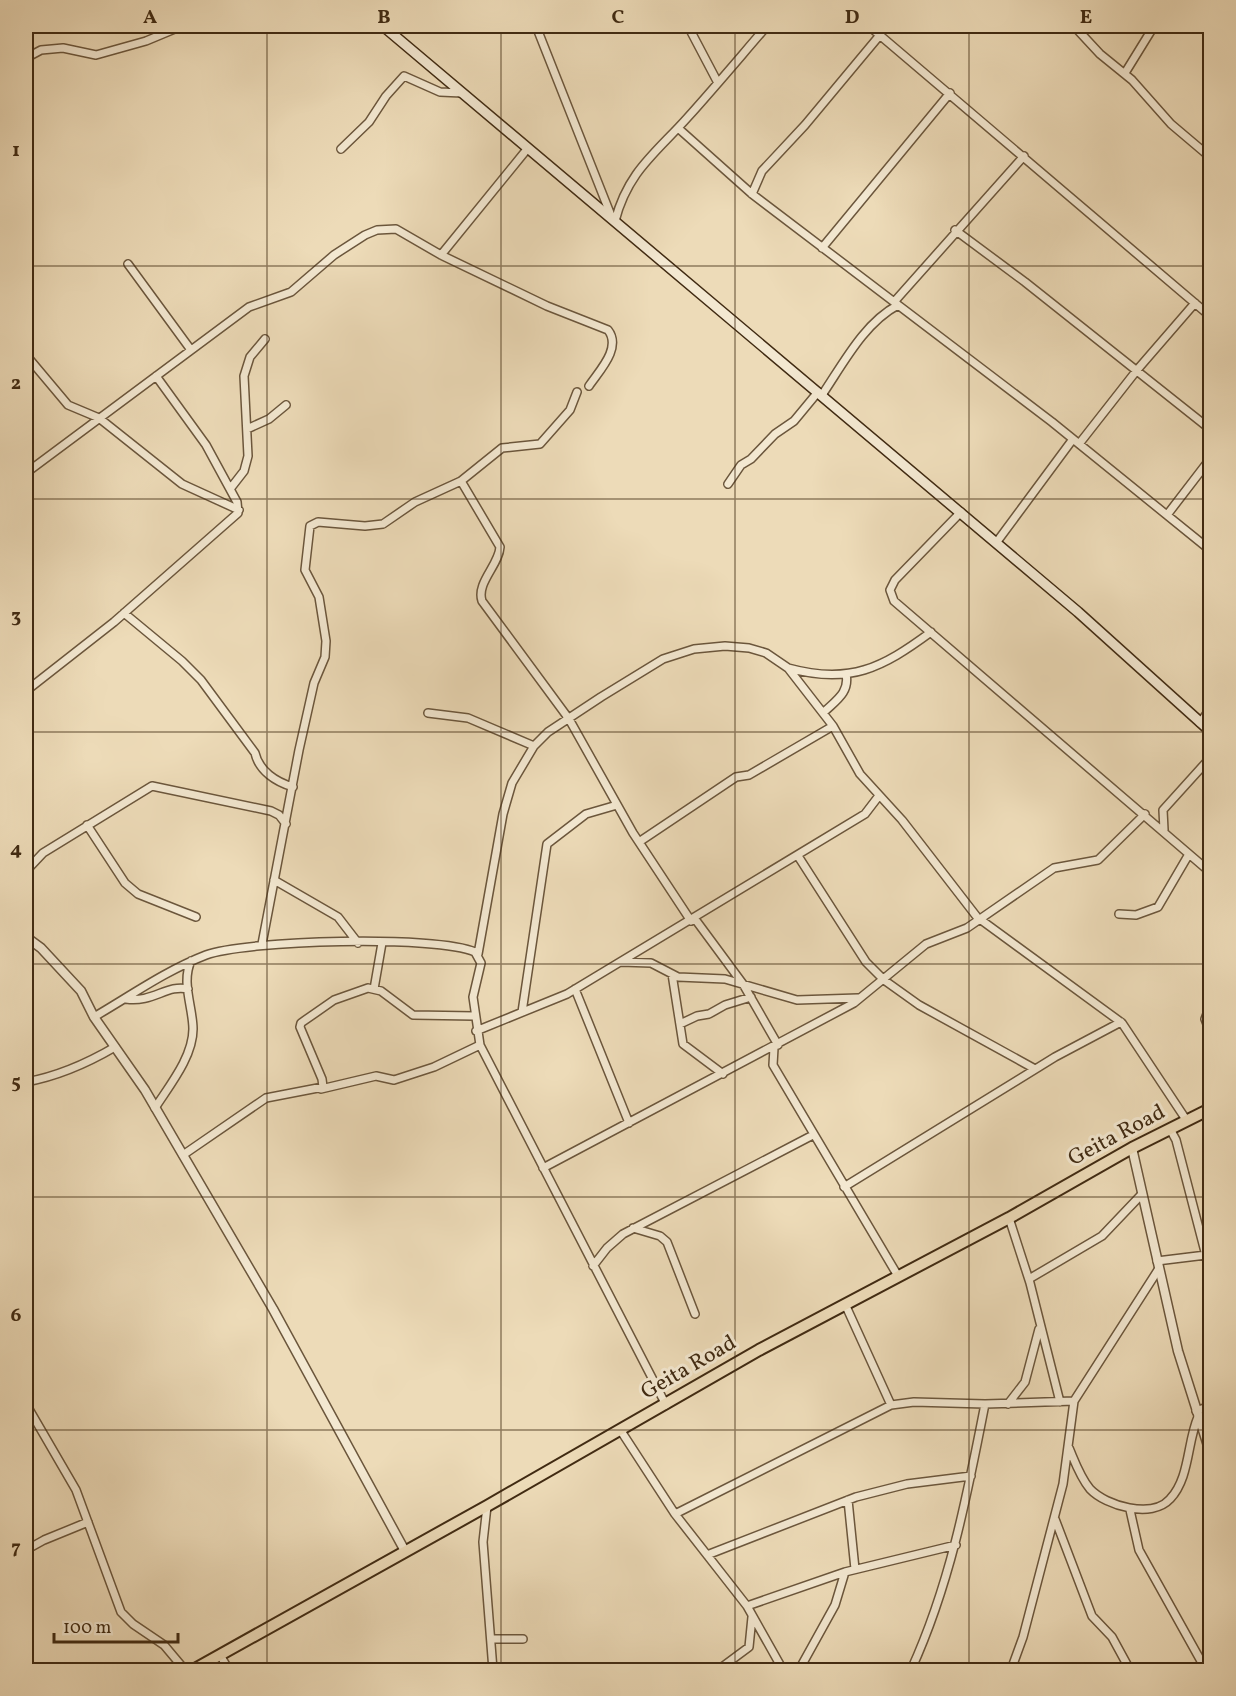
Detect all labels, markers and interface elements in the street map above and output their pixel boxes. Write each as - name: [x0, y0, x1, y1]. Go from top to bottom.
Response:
- text: A: [143, 4, 157, 32]
- text: B: [377, 4, 391, 32]
- text: C: [612, 4, 625, 32]
- text: D: [845, 4, 859, 32]
- text: E: [1080, 4, 1092, 32]
- text: 1: [12, 137, 20, 165]
- text: 2: [11, 370, 21, 398]
- text: 3: [11, 603, 21, 631]
- text: 4: [10, 836, 22, 864]
- text: 5: [11, 1069, 21, 1097]
- street label: Geita Road: [1063, 1097, 1171, 1175]
- text: 6: [11, 1302, 22, 1330]
- street label: Geita Road: [635, 1328, 743, 1408]
- text: 7: [11, 1534, 21, 1562]
- scale bar: [54, 1606, 178, 1644]
- text: 100 m: [63, 1616, 112, 1641]

